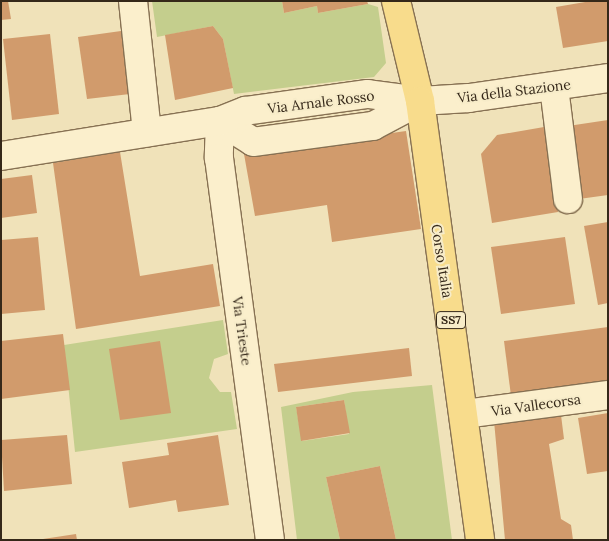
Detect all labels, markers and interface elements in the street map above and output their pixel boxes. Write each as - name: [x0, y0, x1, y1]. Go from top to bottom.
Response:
- street label: Via della Stazione: [456, 76, 572, 106]
- street label: Via Arnale Rosso: [267, 87, 375, 117]
- street label: Corso Italia: [428, 223, 456, 299]
- street label: Via Trieste: [229, 295, 255, 367]
- road number: SS7: [436, 310, 466, 330]
- street label: Via Vallecorsa: [490, 390, 582, 420]

